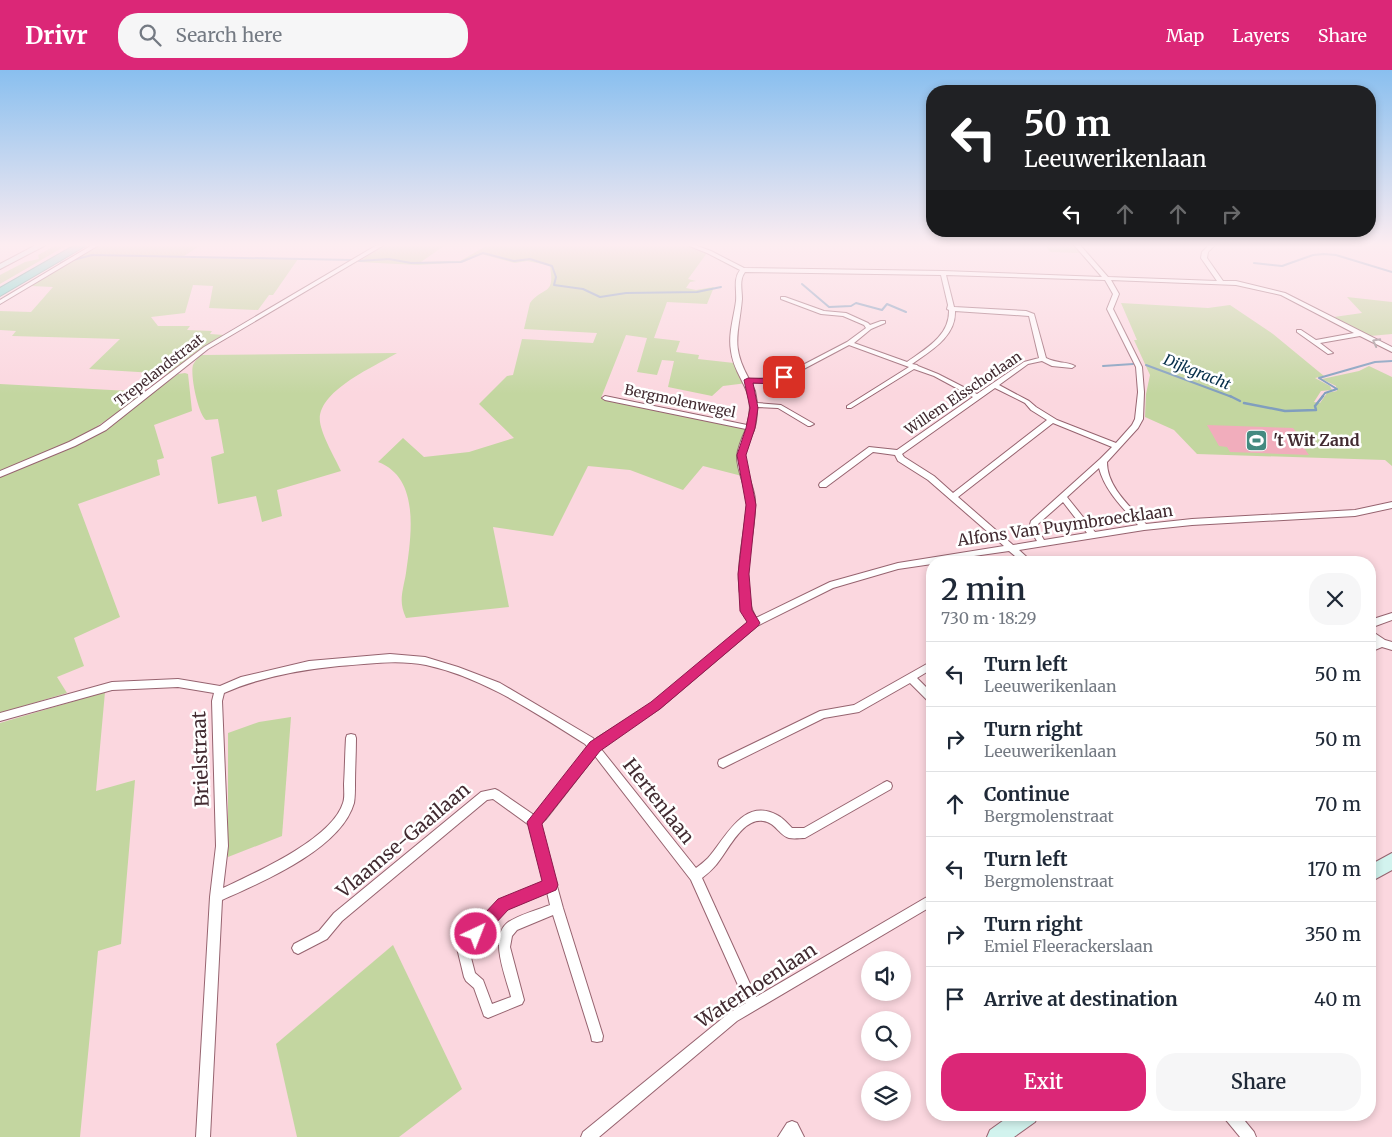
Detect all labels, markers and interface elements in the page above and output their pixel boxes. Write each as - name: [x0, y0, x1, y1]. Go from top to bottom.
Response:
- search box: [118, 13, 468, 58]
- text: Drivr: [25, 20, 88, 51]
- icon: search: [136, 21, 164, 49]
- text: Search here: [176, 23, 282, 47]
- text: Map: [1166, 24, 1204, 47]
- text: Layers: [1232, 24, 1290, 47]
- text: Share: [1318, 24, 1367, 47]
- text: 50 m: [1024, 102, 1111, 146]
- icon: left: [941, 105, 1006, 170]
- text: Leeuwerikenlaan: [1024, 145, 1207, 173]
- icon: left: [1058, 200, 1086, 228]
- icon: ahead: [1111, 200, 1139, 228]
- icon: ahead: [1164, 200, 1192, 228]
- icon: right: [1217, 200, 1245, 228]
- street label: Trepelandstraat: [111, 329, 207, 410]
- one-way arrow: [1373, 338, 1382, 348]
- street label: Willem Elsschotlaan: [900, 347, 1025, 439]
- water label: Dijkgracht: [1160, 349, 1234, 394]
- pin: [763, 356, 805, 398]
- icon: arrive: [770, 363, 798, 391]
- street label: Bergmolenwegel: [623, 380, 738, 422]
- sports icon: 't Wit Zand: [1245, 428, 1269, 452]
- place label: 't Wit Zand: [1273, 430, 1360, 450]
- street label: Alfons Van Puymbroecklaan: [955, 500, 1174, 550]
- text: 2 min: [941, 570, 1026, 608]
- button: close: [1309, 573, 1361, 625]
- text: 730 m · 18:29: [941, 608, 1036, 628]
- text: Turn left: [984, 652, 1068, 676]
- icon: left: [941, 660, 969, 688]
- text: 50 m: [1315, 662, 1361, 686]
- text: Leeuwerikenlaan: [984, 676, 1117, 696]
- street label: Brielstraat: [186, 710, 214, 807]
- text: Turn right: [984, 717, 1083, 741]
- icon: right: [941, 725, 969, 753]
- text: 50 m: [1315, 727, 1361, 751]
- text: Leeuwerikenlaan: [984, 741, 1117, 761]
- street label: Hertenlaan: [618, 753, 700, 849]
- street label: Vlaamse-Gaailaan: [331, 777, 475, 904]
- text: Continue: [984, 782, 1070, 806]
- icon: ahead: [941, 790, 969, 818]
- text: 70 m: [1315, 792, 1361, 816]
- text: Bergmolenstraat: [984, 806, 1114, 826]
- text: Turn left: [984, 847, 1068, 871]
- icon: left: [941, 855, 969, 883]
- text: 170 m: [1308, 857, 1361, 881]
- text: Bergmolenstraat: [984, 871, 1114, 891]
- position arrow: [449, 907, 501, 959]
- text: Turn right: [984, 912, 1083, 936]
- icon: right: [941, 920, 969, 948]
- text: 350 m: [1305, 922, 1361, 946]
- text: Emiel Fleerackerslaan: [984, 936, 1153, 956]
- street label: Waterhoenlaan: [690, 937, 821, 1033]
- map controls: [861, 951, 911, 1121]
- button: sound: [861, 951, 911, 1001]
- icon: arrive: [941, 985, 969, 1013]
- text: Arrive at destination: [984, 987, 1178, 1011]
- text: 40 m: [1314, 987, 1361, 1011]
- button: search: [861, 1011, 911, 1061]
- button: Exit: [941, 1053, 1146, 1111]
- button: Share: [1156, 1053, 1361, 1111]
- button: layers: [861, 1071, 911, 1121]

